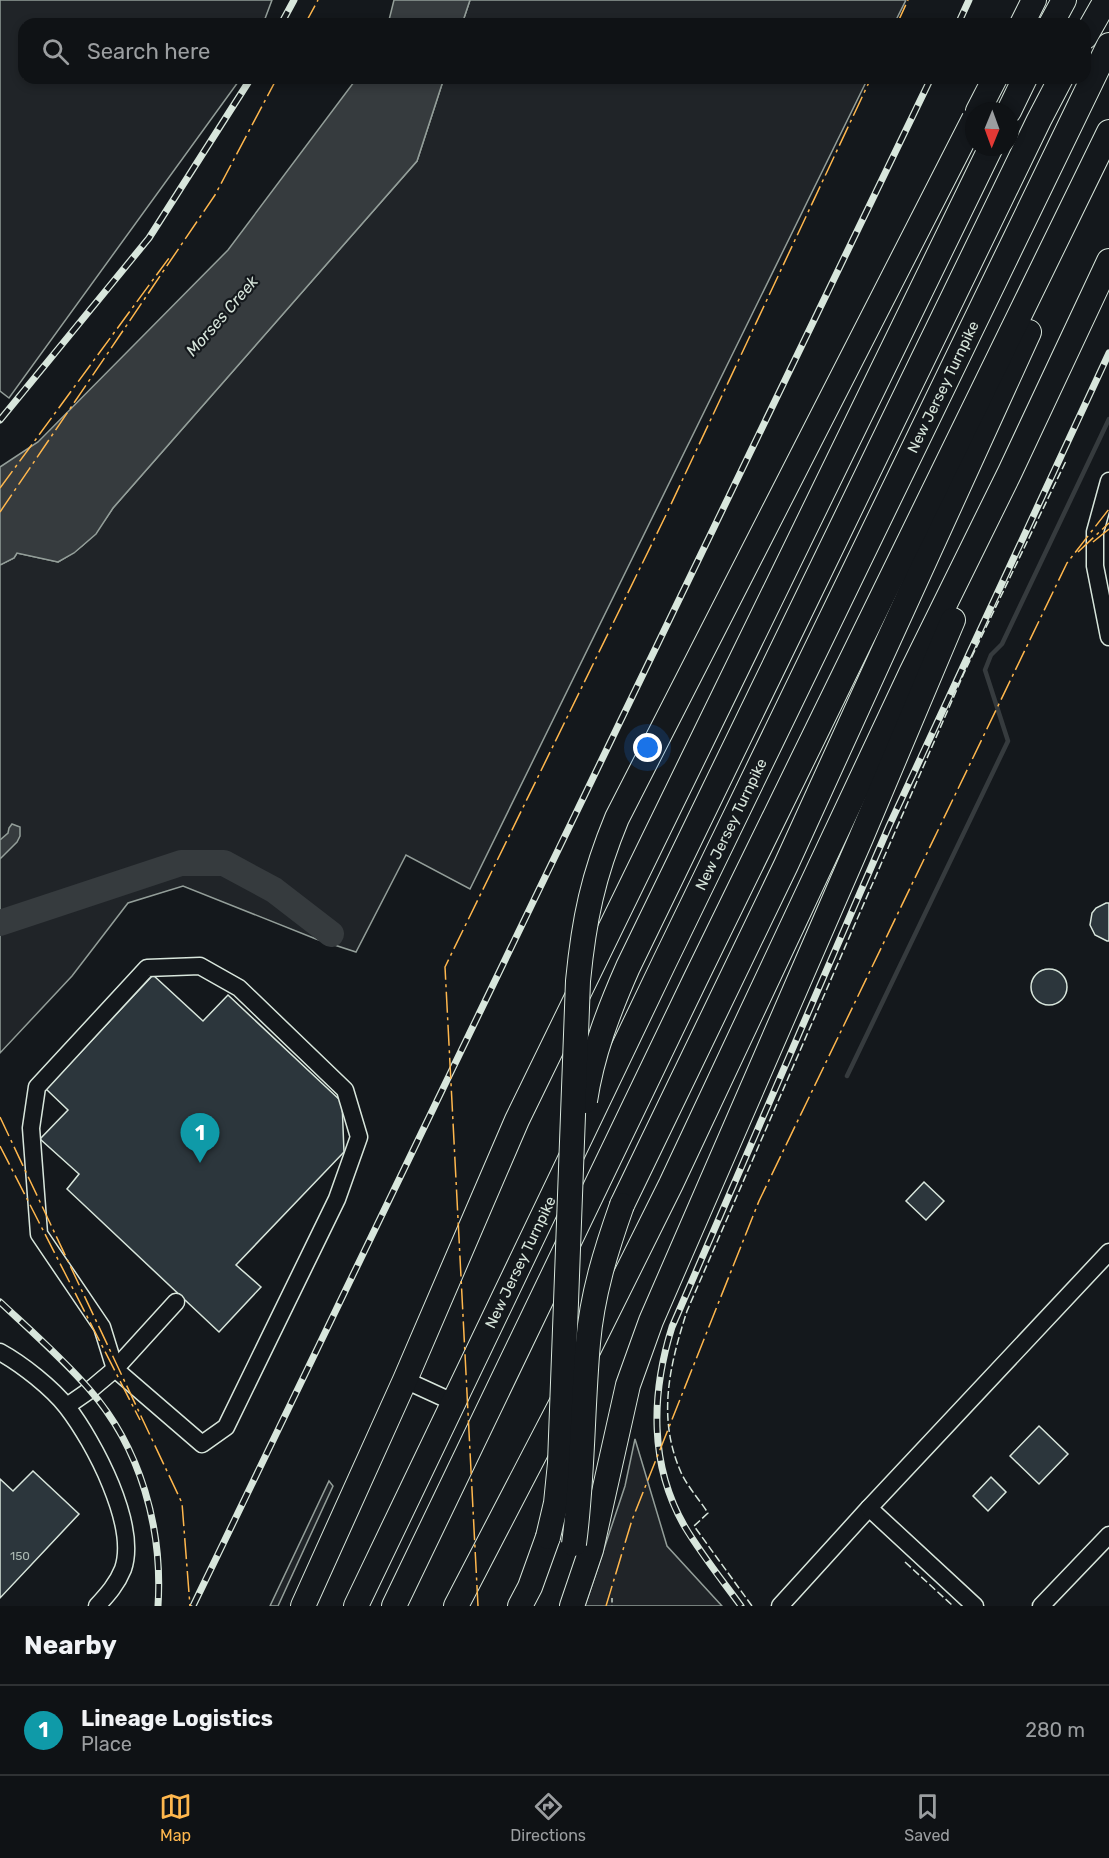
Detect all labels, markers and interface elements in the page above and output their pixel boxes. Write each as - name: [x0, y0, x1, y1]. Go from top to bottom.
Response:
- search box: [18, 18, 1091, 84]
- icon: search: [39, 35, 72, 68]
- text: Search here: [87, 38, 210, 65]
- north arrow: [965, 102, 1019, 156]
- water label: Morses Creek: [182, 271, 262, 360]
- street label: New Jersey Turnpike: [904, 318, 983, 456]
- your location: [633, 733, 662, 762]
- street label: New Jersey Turnpike: [692, 756, 771, 893]
- pin: 1: [180, 1114, 220, 1163]
- street label: New Jersey Turnpike: [481, 1193, 560, 1331]
- house number: 150: [10, 1549, 30, 1563]
- text: Nearby: [24, 1630, 117, 1661]
- text: Lineage Logistics: [81, 1705, 273, 1732]
- text: 1: [39, 1718, 48, 1742]
- text: 280 m: [1025, 1718, 1085, 1742]
- text: Place: [81, 1732, 132, 1756]
- tab: Map: [159, 1790, 192, 1845]
- tab: Directions: [510, 1790, 586, 1845]
- tab: Saved: [904, 1790, 950, 1845]

